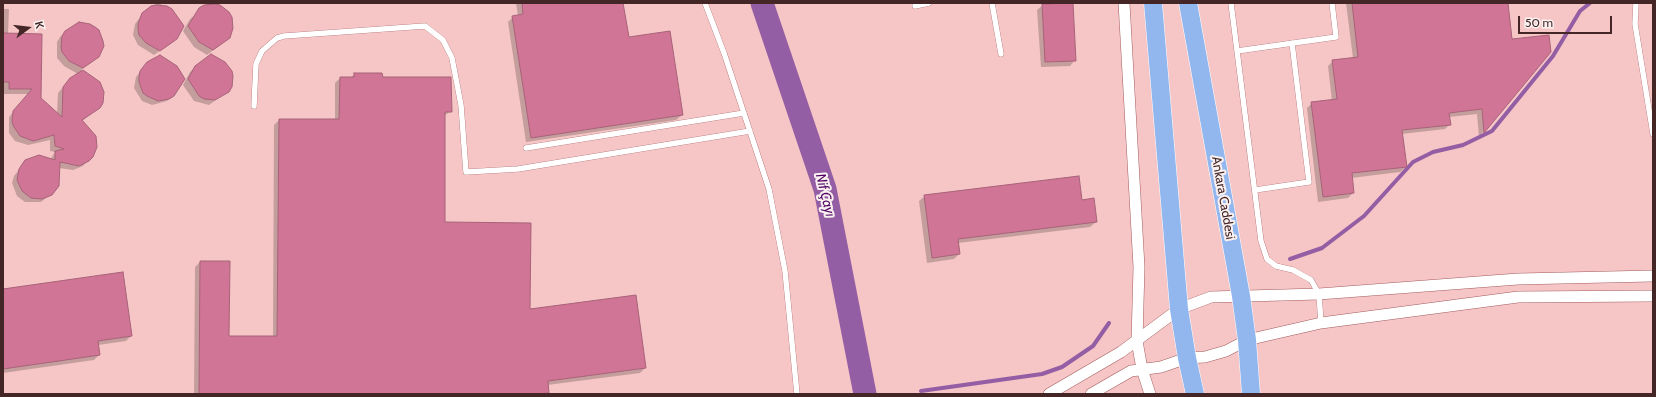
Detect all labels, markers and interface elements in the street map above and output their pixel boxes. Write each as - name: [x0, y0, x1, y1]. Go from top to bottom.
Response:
- north arrow: [8, 8, 48, 48]
- scale bar: [1520, 8, 1614, 34]
- text: 50 m: [1525, 15, 1553, 30]
- text: K: [32, 20, 47, 30]
- street label: Ankara Caddesi: [1208, 155, 1238, 241]
- water label: Nif Çayı: [812, 172, 838, 218]

